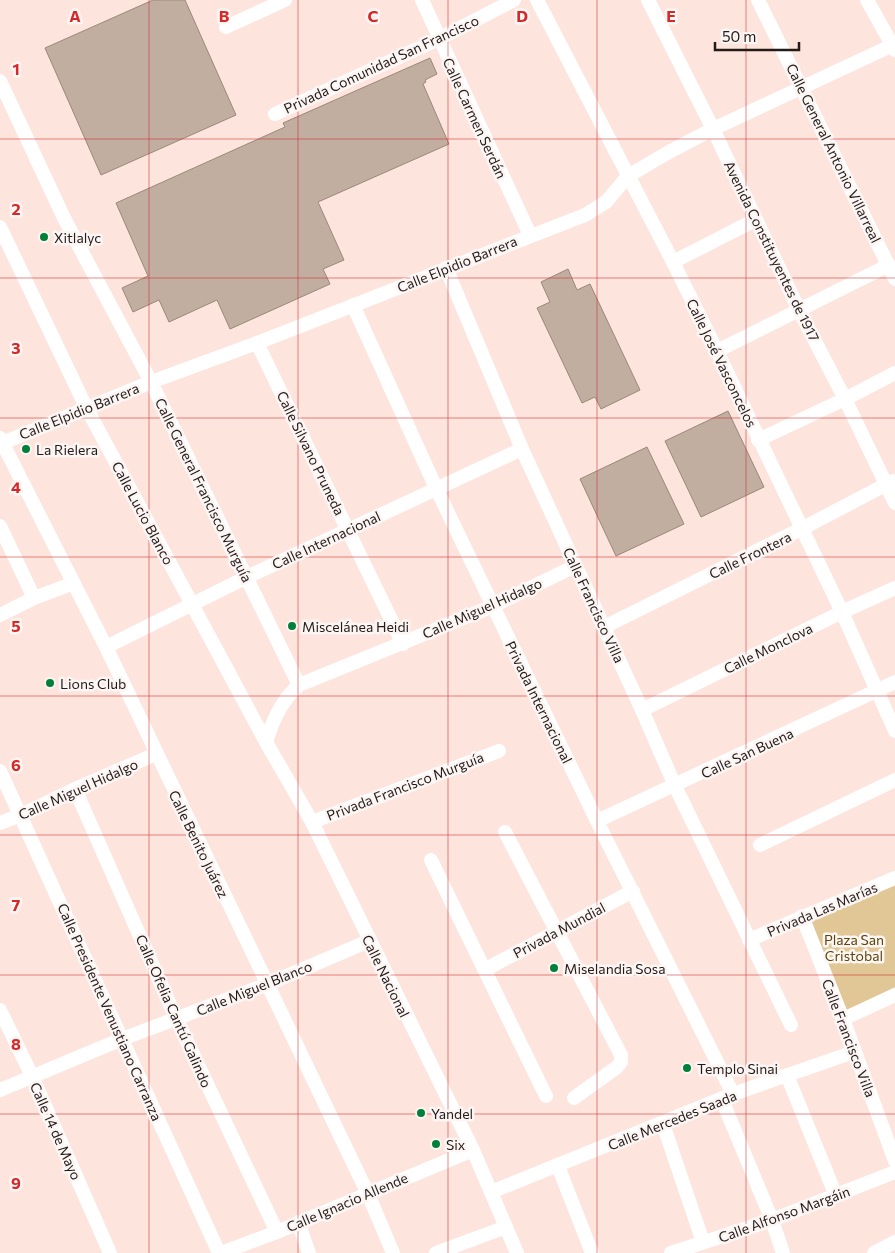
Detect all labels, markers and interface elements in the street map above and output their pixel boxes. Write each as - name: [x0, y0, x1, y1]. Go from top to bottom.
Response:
- text: A: [69, 6, 81, 25]
- text: B: [219, 6, 230, 25]
- text: D: [516, 6, 528, 25]
- text: E: [666, 6, 676, 25]
- street label: Privada Comunidad San Francisco: [281, 11, 481, 117]
- scale bar: [715, 20, 799, 52]
- text: 50 m: [722, 27, 756, 45]
- street label: Calle Carmen Serdán: [440, 55, 510, 181]
- text: 1: [12, 59, 20, 78]
- street label: Calle General Antonio Villarreal: [783, 61, 885, 245]
- street label: Avenida Constituyentes de 1917: [721, 158, 823, 344]
- text: 2: [11, 199, 21, 218]
- place label: Xitlalyc: [54, 229, 101, 246]
- marker: Xitlalyc: [38, 231, 50, 243]
- street label: Calle Elpidio Barrera: [394, 232, 520, 296]
- street label: Calle José Vasconcelos: [683, 296, 761, 430]
- text: 3: [11, 338, 21, 357]
- street label: Calle Elpidio Barrera: [16, 379, 142, 443]
- street label: Calle Silvano Pruneda: [274, 388, 348, 518]
- street label: Calle General Francisco Murguía: [152, 395, 256, 585]
- place label: La Rielera: [36, 441, 98, 458]
- marker: La Rielera: [20, 443, 32, 455]
- street label: Calle Lucio Blanco: [109, 458, 177, 568]
- text: 4: [11, 477, 21, 496]
- street label: Calle Internacional: [269, 507, 383, 573]
- street label: Calle Frontera: [706, 528, 794, 582]
- street label: Calle Francisco Villa: [560, 545, 628, 665]
- street label: Calle Miguel Hidalgo: [420, 574, 544, 642]
- text: 5: [11, 616, 21, 635]
- place label: Miscelánea Heidi: [302, 618, 409, 635]
- street label: Calle Monclova: [721, 619, 815, 677]
- marker: Miscelánea Heidi: [286, 620, 298, 632]
- street label: Privada Internacional: [502, 638, 576, 766]
- place label: Lions Club: [60, 675, 126, 692]
- marker: Lions Club: [44, 677, 56, 689]
- street label: Calle San Buena: [698, 724, 796, 782]
- street label: Privada Francisco Murguía: [324, 748, 486, 824]
- text: 6: [11, 755, 21, 774]
- street label: Calle Miguel Hidalgo: [16, 755, 140, 823]
- street label: Calle Benito Juárez: [166, 787, 232, 901]
- street label: Privada Las Marías: [764, 878, 880, 940]
- text: 7: [12, 895, 21, 914]
- street label: Privada Mundial: [510, 899, 608, 961]
- street label: Calle Presidente Venustiano Carranza: [54, 901, 166, 1123]
- park label: Plaza San Cristobal: [824, 931, 884, 964]
- street label: Calle Ofelia Cantú Galindo: [133, 932, 215, 1090]
- street label: Calle Nacional: [359, 932, 413, 1020]
- street label: Calle Miguel Blanco: [194, 957, 314, 1019]
- place label: Miselandia Sosa: [564, 960, 665, 977]
- marker: Miselandia Sosa: [548, 962, 560, 974]
- street label: Calle Francisco Villa: [819, 977, 879, 1099]
- text: 8: [11, 1034, 21, 1053]
- place label: Templo Sinai: [697, 1060, 778, 1077]
- marker: Templo Sinai: [681, 1062, 693, 1074]
- street label: Calle 14 de Mayo: [27, 1080, 85, 1182]
- street label: Calle Mercedes Saada: [605, 1086, 739, 1154]
- place label: Yandel: [431, 1105, 473, 1122]
- marker: Yandel: [415, 1107, 427, 1119]
- place label: Six: [446, 1136, 466, 1153]
- marker: Six: [430, 1138, 442, 1150]
- street label: Calle Ignacio Allende: [284, 1169, 410, 1235]
- text: 9: [11, 1173, 21, 1192]
- street label: Calle Alfonso Margáin: [716, 1182, 852, 1246]

